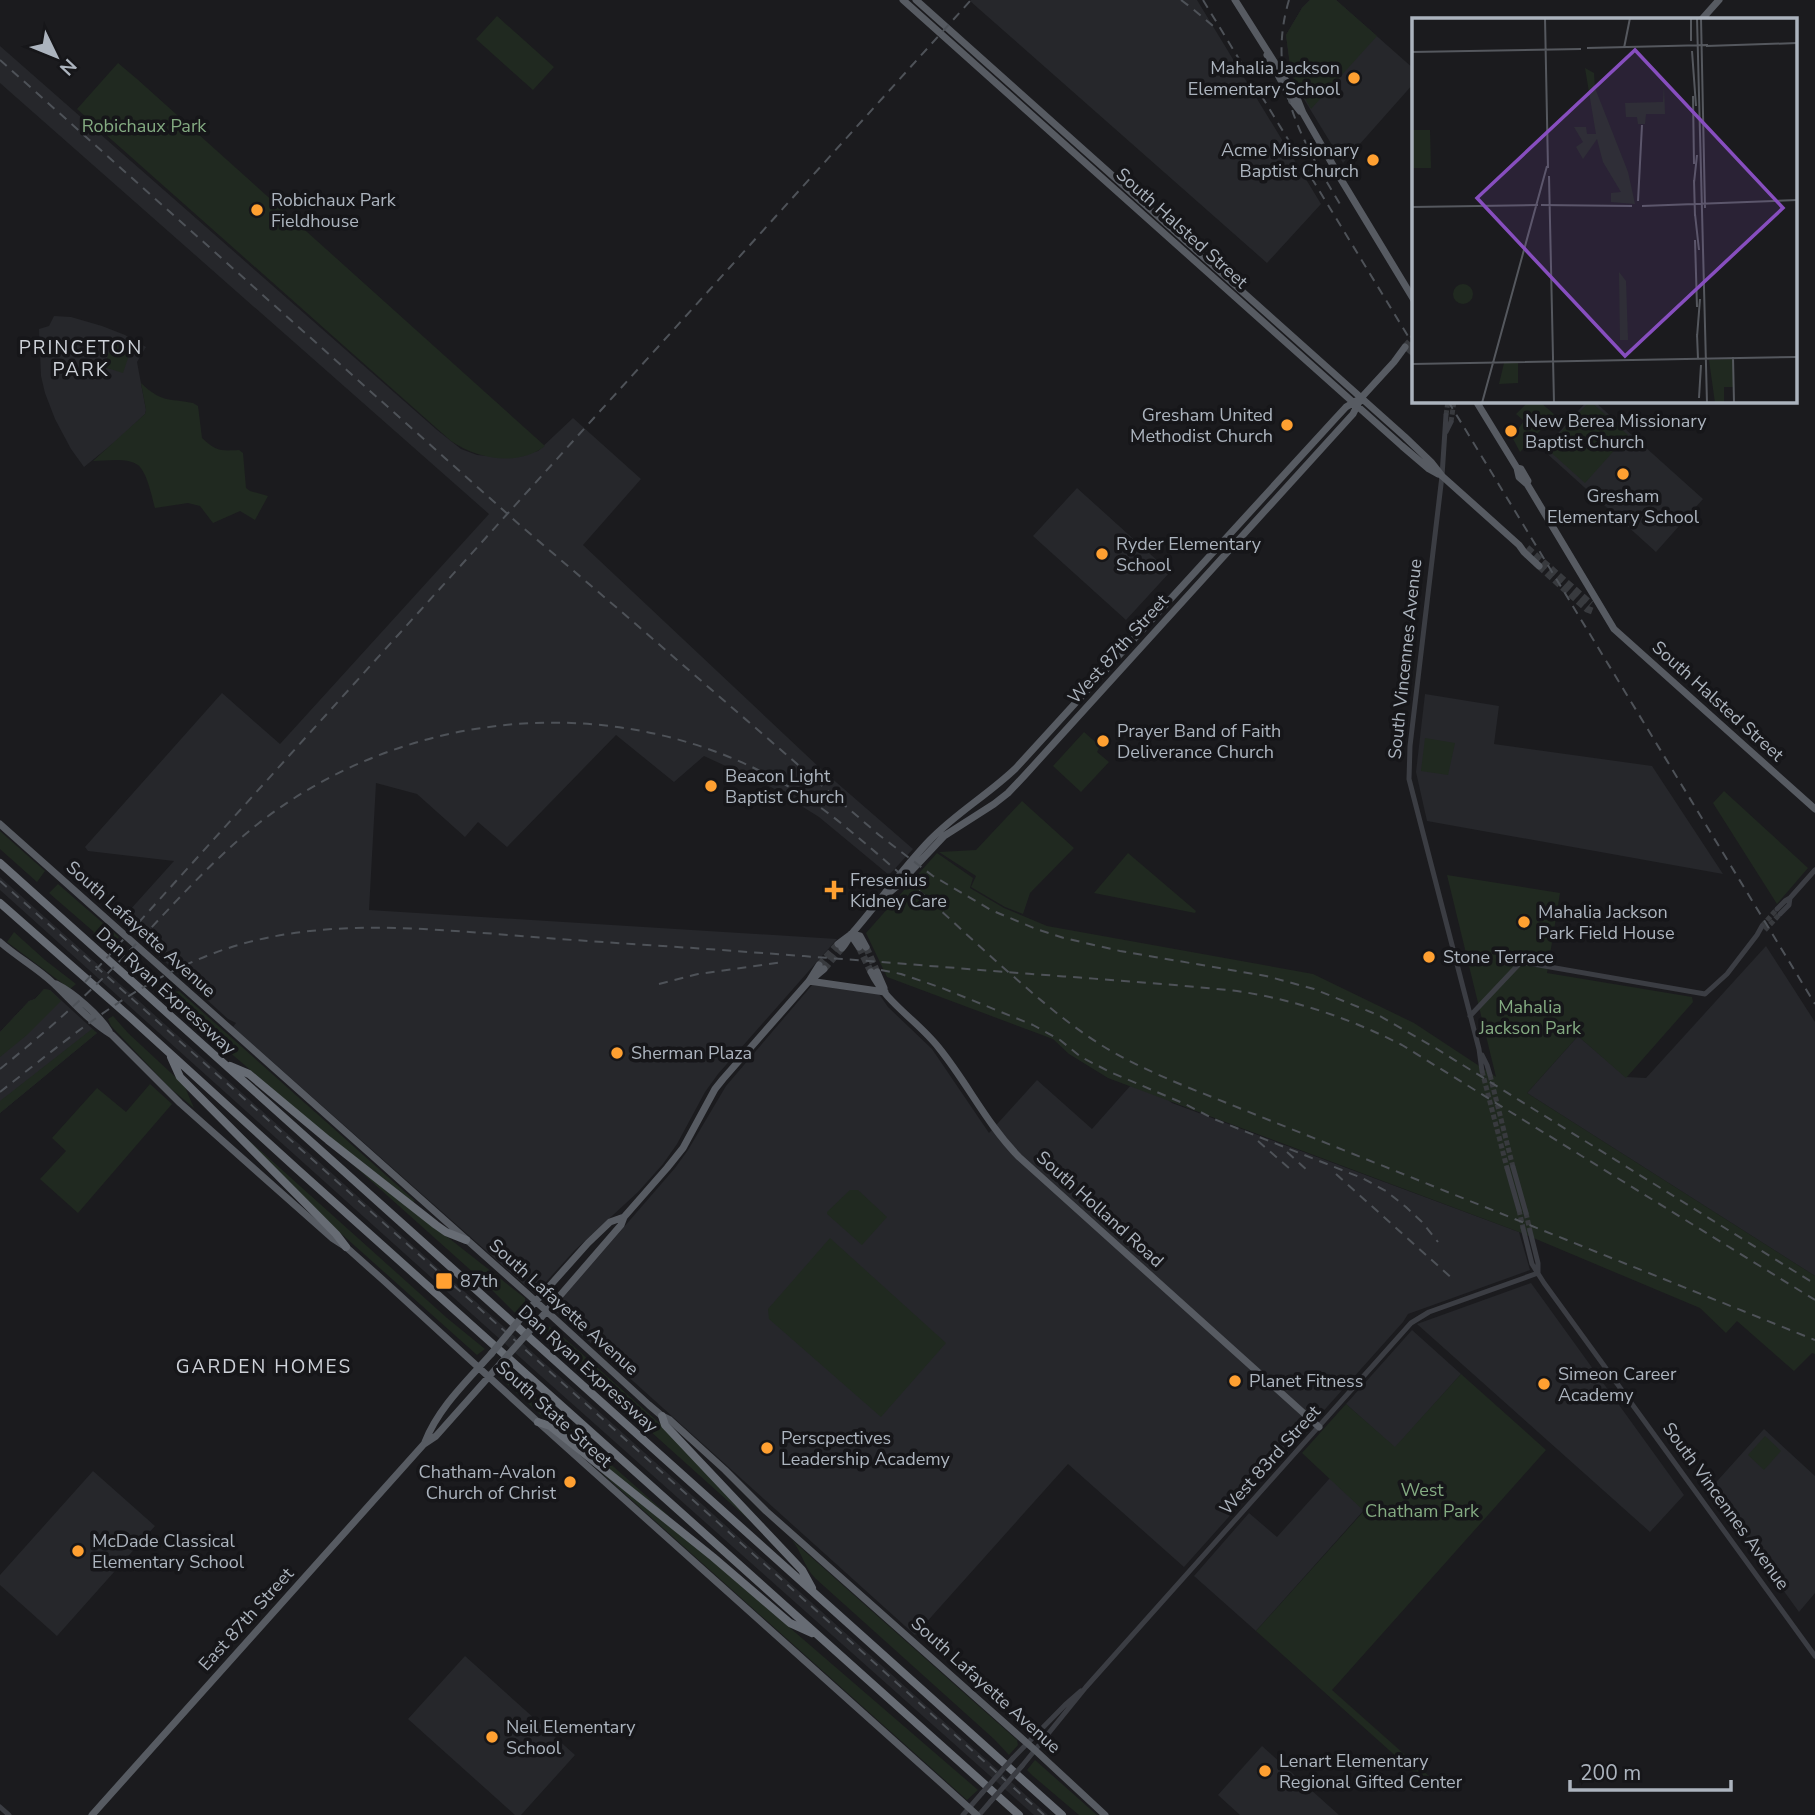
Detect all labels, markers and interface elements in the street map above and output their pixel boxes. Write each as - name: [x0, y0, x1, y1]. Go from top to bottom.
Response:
- inset map: [1412, 18, 1798, 402]
- north arrow: [21, 21, 91, 91]
- text: N: [53, 53, 82, 81]
- place label: Mahalia Jackson Elementary School: [1188, 56, 1341, 101]
- marker: Mahalia Jackson Elementary School: [1346, 70, 1362, 86]
- park label: Robichaux Park: [82, 114, 207, 138]
- place label: Acme Missionary Baptist Church: [1221, 138, 1360, 183]
- marker: Acme Missionary Baptist Church: [1365, 152, 1381, 168]
- street label: South Halsted Street: [1111, 162, 1253, 294]
- place label: Robichaux Park Fieldhouse: [271, 188, 397, 233]
- marker: Robichaux Park Fieldhouse: [249, 202, 265, 218]
- district label: PRINCETON PARK: [19, 335, 143, 383]
- place label: Gresham United Methodist Church: [1130, 403, 1273, 448]
- place label: New Berea Missionary Baptist Church: [1525, 409, 1707, 454]
- marker: Gresham United Methodist Church: [1279, 417, 1295, 433]
- marker: New Berea Missionary Baptist Church: [1503, 423, 1519, 439]
- marker: Gresham Elementary School: [1615, 466, 1631, 482]
- place label: Gresham Elementary School: [1547, 484, 1700, 529]
- place label: Ryder Elementary School: [1116, 532, 1262, 577]
- marker: Ryder Elementary School: [1094, 546, 1110, 562]
- street label: South Vincennes Avenue: [1383, 558, 1427, 760]
- street label: West 87th Street: [1062, 589, 1174, 709]
- street label: South Halsted Street: [1647, 635, 1789, 767]
- place label: Prayer Band of Faith Deliverance Church: [1117, 719, 1281, 764]
- marker: Prayer Band of Faith Deliverance Church: [1095, 733, 1111, 749]
- place label: Beacon Light Baptist Church: [725, 764, 844, 809]
- marker: Beacon Light Baptist Church: [703, 778, 719, 794]
- street label: South Lafayette Avenue: [61, 855, 221, 1003]
- place label: Fresenius Kidney Care: [850, 868, 947, 913]
- marker: Fresenius Kidney Care: [824, 880, 844, 900]
- place label: Mahalia Jackson Park Field House: [1538, 900, 1675, 945]
- marker: Mahalia Jackson Park Field House: [1516, 914, 1532, 930]
- street label: Dan Ryan Expressway: [91, 922, 242, 1061]
- place label: Stone Terrace: [1443, 945, 1554, 969]
- marker: Stone Terrace: [1421, 949, 1437, 965]
- park label: Mahalia Jackson Park: [1478, 995, 1582, 1040]
- place label: Sherman Plaza: [631, 1041, 752, 1065]
- marker: Sherman Plaza: [609, 1045, 625, 1061]
- street label: South Holland Road: [1031, 1145, 1169, 1273]
- street label: South Lafayette Avenue: [484, 1233, 644, 1381]
- place label: 87th: [460, 1269, 498, 1293]
- marker: 87th: [434, 1271, 454, 1291]
- street label: Dan Ryan Expressway: [513, 1300, 664, 1439]
- district label: GARDEN HOMES: [176, 1354, 352, 1380]
- street label: South State Street: [491, 1355, 618, 1473]
- place label: Simeon Career Academy: [1558, 1362, 1677, 1407]
- place label: Planet Fitness: [1249, 1369, 1363, 1393]
- marker: Planet Fitness: [1227, 1373, 1243, 1389]
- marker: Simeon Career Academy: [1536, 1376, 1552, 1392]
- street label: West 83rd Street: [1214, 1399, 1326, 1520]
- street label: South Vincennes Avenue: [1657, 1417, 1795, 1595]
- place label: Perscpectives Leadership Academy: [781, 1426, 951, 1471]
- marker: Perscpectives Leadership Academy: [759, 1440, 775, 1456]
- place label: Chatham-Avalon Church of Christ: [419, 1460, 557, 1505]
- marker: Chatham-Avalon Church of Christ: [562, 1474, 578, 1490]
- park label: West Chatham Park: [1365, 1478, 1480, 1523]
- place label: McDade Classical Elementary School: [92, 1529, 245, 1574]
- marker: McDade Classical Elementary School: [70, 1543, 86, 1559]
- street label: East 87th Street: [193, 1562, 299, 1676]
- street label: South Lafayette Avenue: [906, 1611, 1066, 1759]
- place label: Neil Elementary School: [506, 1715, 636, 1760]
- marker: Neil Elementary School: [484, 1729, 500, 1745]
- scale bar: [1570, 1748, 1731, 1792]
- place label: Lenart Elementary Regional Gifted Center: [1279, 1749, 1463, 1794]
- text: 200 m: [1580, 1759, 1641, 1787]
- marker: Lenart Elementary Regional Gifted Center: [1257, 1763, 1273, 1779]

